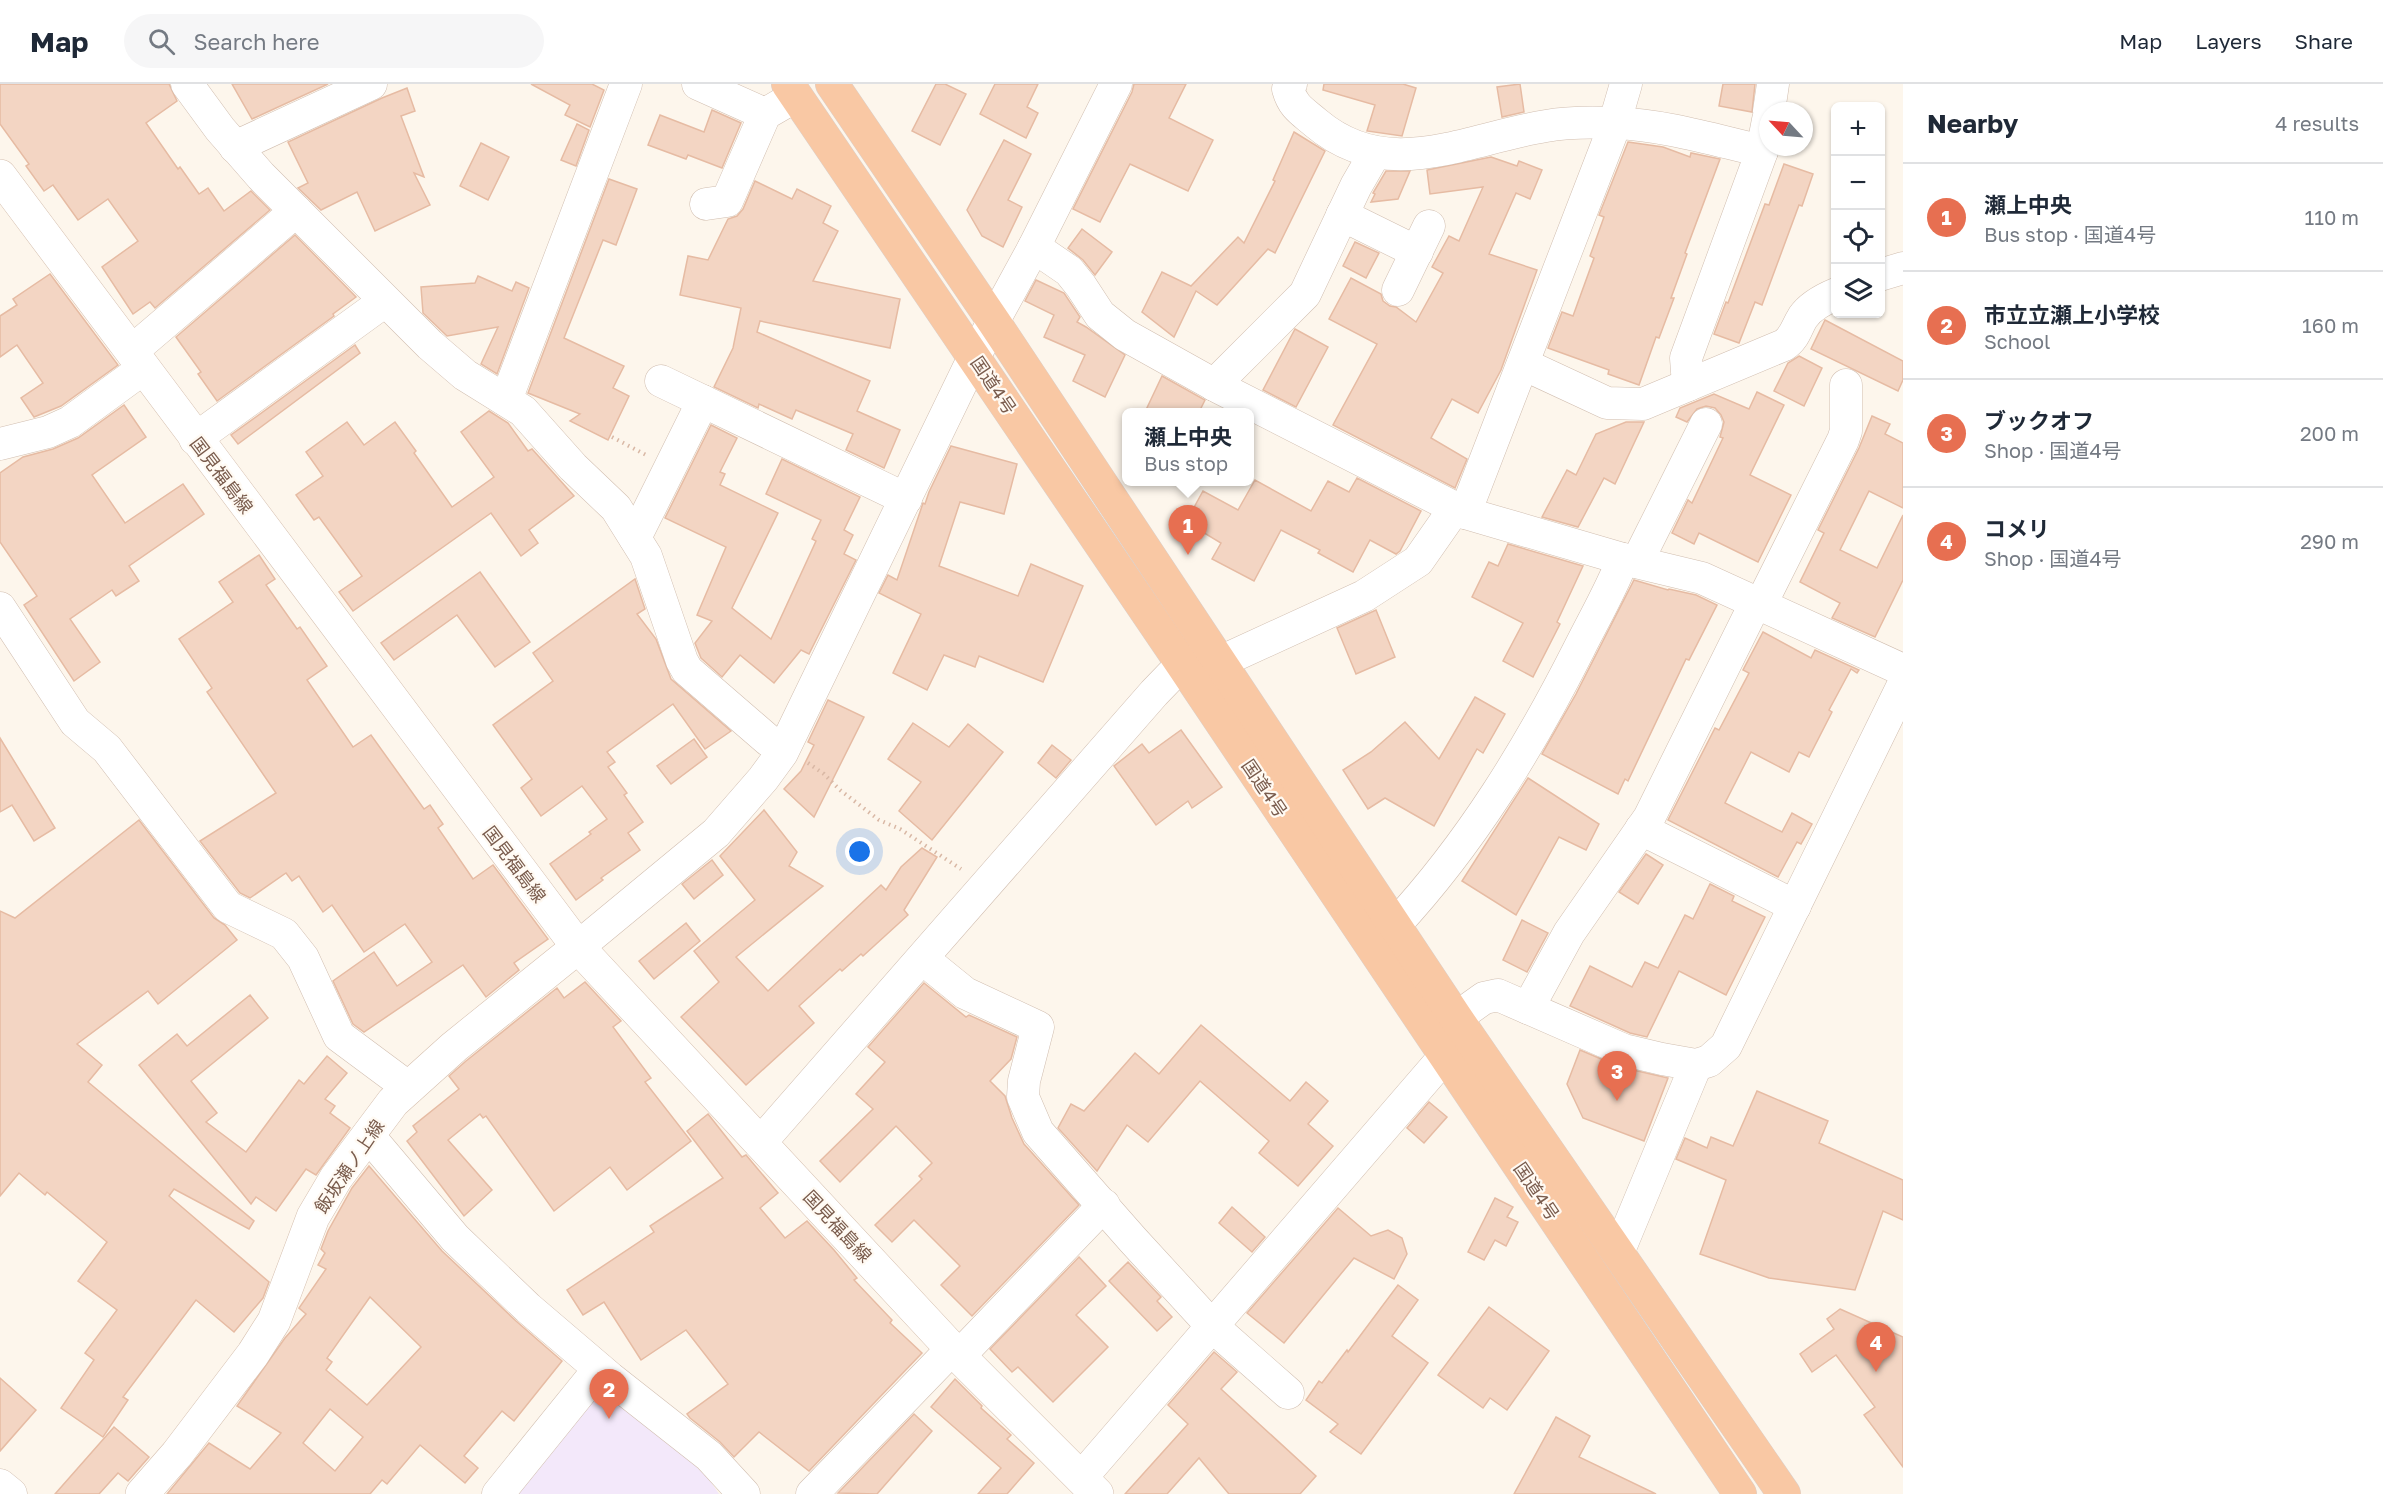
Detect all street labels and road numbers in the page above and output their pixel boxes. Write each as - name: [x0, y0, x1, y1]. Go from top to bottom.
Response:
- street label: 国道4号: [967, 352, 1021, 418]
- street label: 国見福島線: [186, 432, 258, 518]
- street label: 国道4号: [1238, 755, 1292, 821]
- street label: 国見福島線: [479, 821, 551, 907]
- street label: 飯坂瀬ノ上線: [310, 1115, 388, 1217]
- street label: 国道4号: [1510, 1158, 1564, 1224]
- street label: 国見福島線: [799, 1186, 877, 1266]

